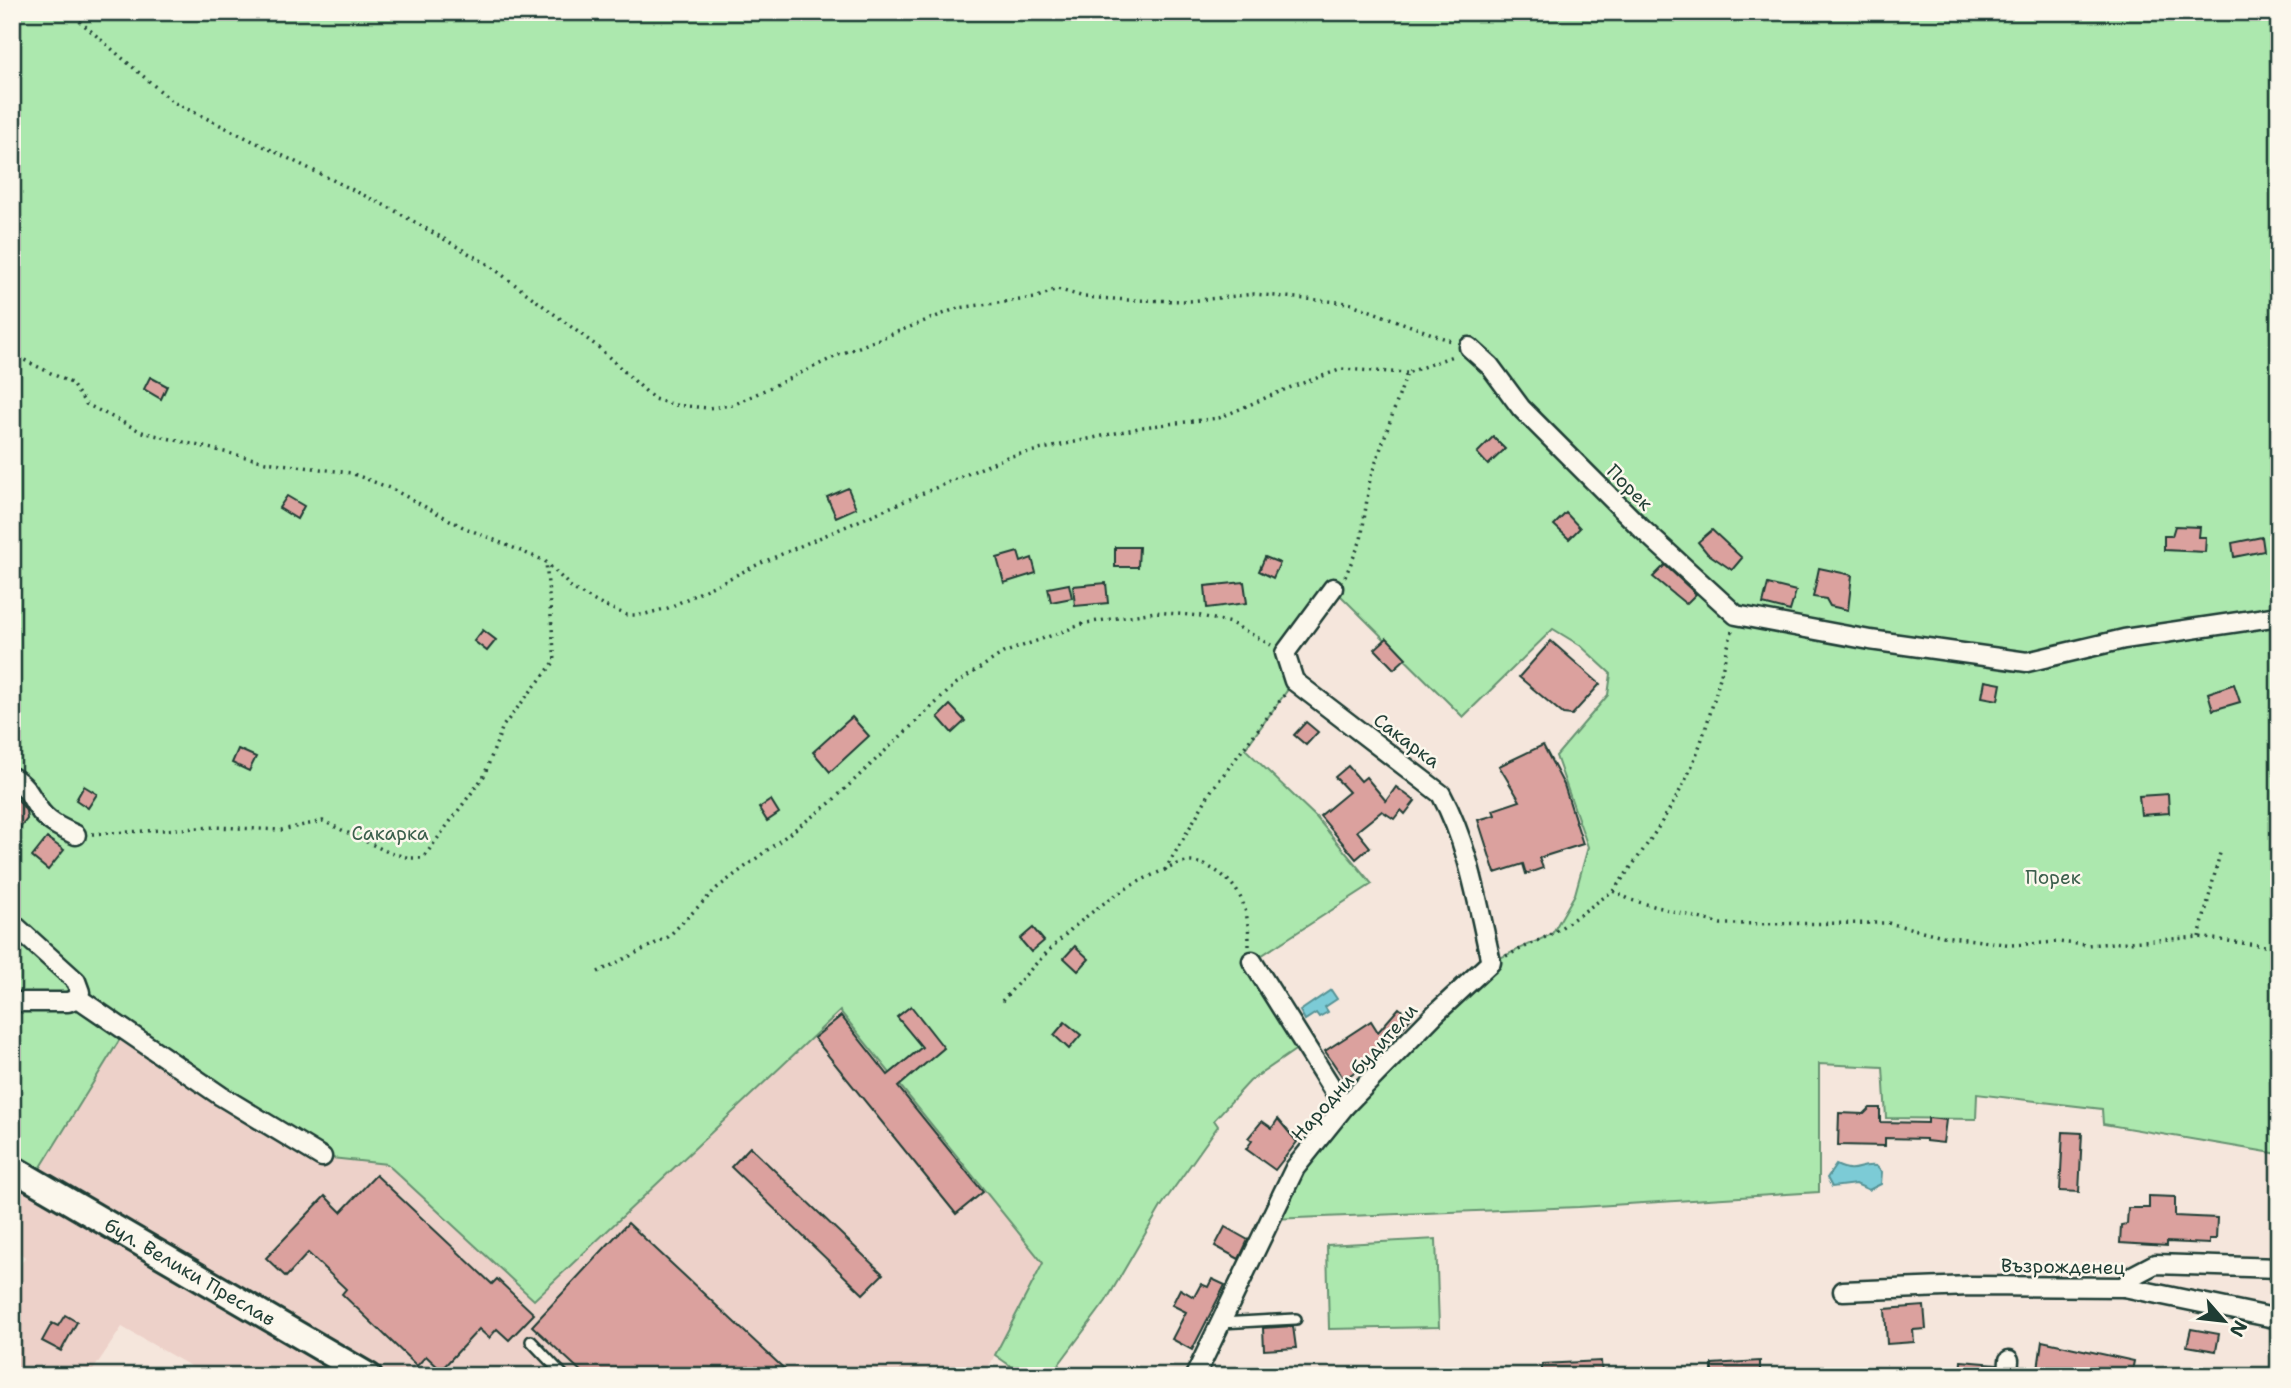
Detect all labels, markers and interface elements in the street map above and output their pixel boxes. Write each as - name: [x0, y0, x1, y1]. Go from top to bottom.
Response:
- street label: Порек: [1601, 459, 1658, 516]
- street label: Сакарка: [1368, 707, 1445, 774]
- park label: Сакарка: [351, 821, 429, 846]
- park label: Порек: [2025, 865, 2081, 890]
- street label: Народни будители: [1286, 998, 1423, 1147]
- street label: бул. Велики Преслав: [100, 1213, 280, 1332]
- street label: Възрожденец: [2001, 1253, 2126, 1280]
- north arrow: [2190, 1286, 2260, 1356]
- text: N: [2224, 1316, 2253, 1341]

